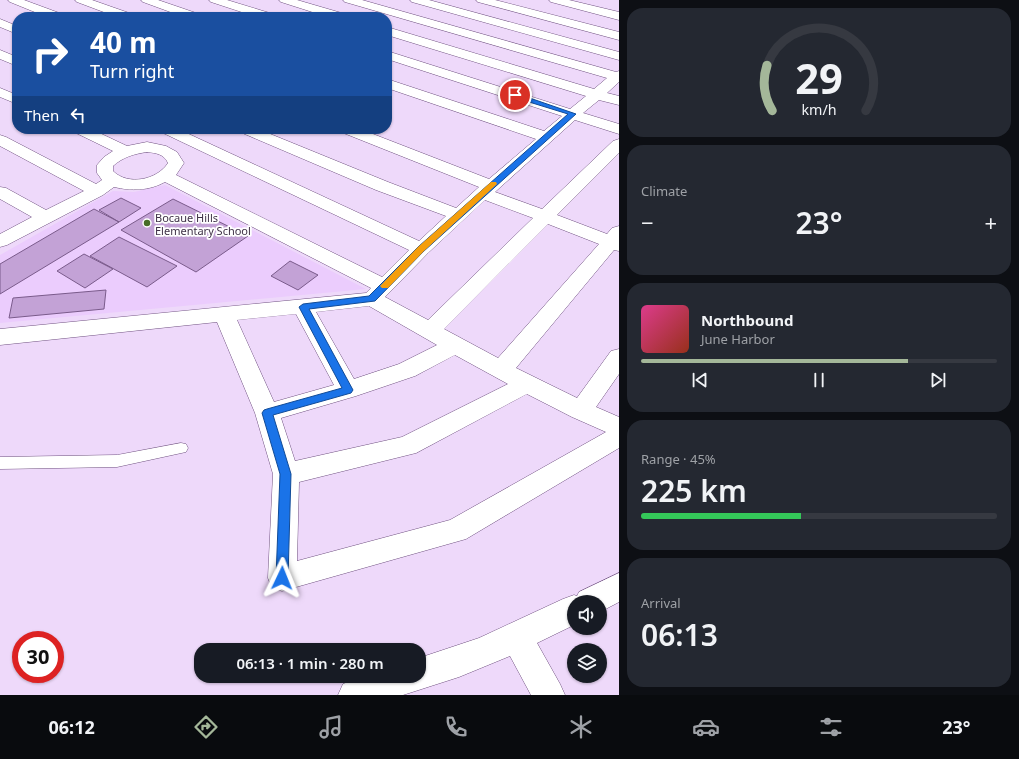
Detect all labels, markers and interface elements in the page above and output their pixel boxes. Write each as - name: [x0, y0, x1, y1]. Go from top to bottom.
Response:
- text: 40 m: [90, 23, 157, 61]
- icon: right: [24, 28, 76, 80]
- text: 29: [795, 50, 843, 106]
- text: Turn right: [90, 59, 174, 83]
- pin: [498, 78, 532, 112]
- icon: arrive: [504, 84, 526, 106]
- text: km/h: [801, 99, 837, 118]
- icon: left: [67, 104, 89, 126]
- text: Then: [24, 105, 59, 125]
- text: Climate: [641, 182, 687, 200]
- text: 23°: [795, 202, 843, 243]
- text: −: [641, 207, 654, 237]
- text: +: [984, 207, 997, 237]
- place label: Bocaue Hills Elementary School: [155, 210, 251, 238]
- marker: Bocaue Hills Elementary School: [142, 218, 152, 228]
- text: Northbound: [701, 310, 793, 330]
- text: June Harbor: [701, 330, 775, 348]
- icon: previous: [689, 369, 711, 391]
- icon: pause: [808, 369, 830, 391]
- icon: next: [927, 369, 949, 391]
- text: Range · 45%: [641, 450, 716, 468]
- text: 225 km: [641, 470, 747, 511]
- position arrow: [261, 557, 303, 599]
- text: Arrival: [641, 594, 681, 612]
- map controls: [567, 595, 607, 683]
- button: sound: [567, 595, 607, 635]
- text: 06:13: [641, 614, 718, 655]
- speed limit sign: 30: [12, 631, 64, 683]
- button: layers: [567, 643, 607, 683]
- text: 06:13 · 1 min · 280 m: [236, 653, 384, 673]
- icon: directions: [192, 713, 220, 741]
- icon: music: [317, 713, 345, 741]
- icon: phone: [442, 713, 470, 741]
- icon: climate: [567, 713, 595, 741]
- icon: car: [692, 713, 720, 741]
- icon: filters: [817, 713, 845, 741]
- text: 06:12: [49, 715, 95, 739]
- text: 23°: [942, 715, 970, 739]

